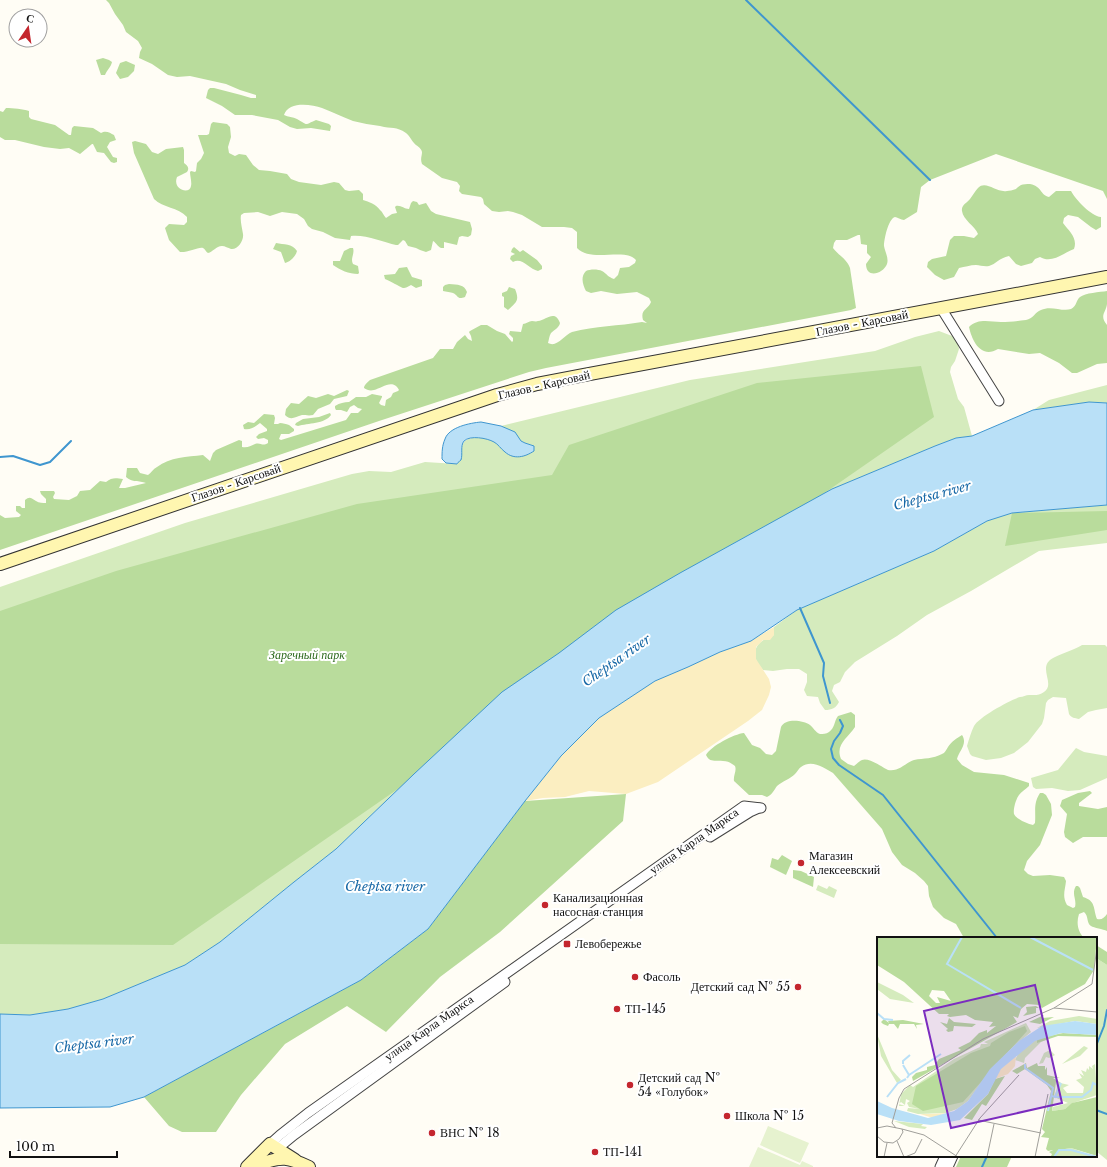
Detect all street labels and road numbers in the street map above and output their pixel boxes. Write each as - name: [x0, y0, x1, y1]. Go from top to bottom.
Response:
- street label: Глазов - Карсовай: [814, 306, 910, 339]
- street label: Глазов - Карсовай: [496, 367, 592, 402]
- street label: Глазов - Карсовай: [189, 460, 283, 505]
- street label: улица Карла Маркса: [646, 804, 742, 877]
- street label: улица Карла Маркса: [381, 991, 477, 1064]

